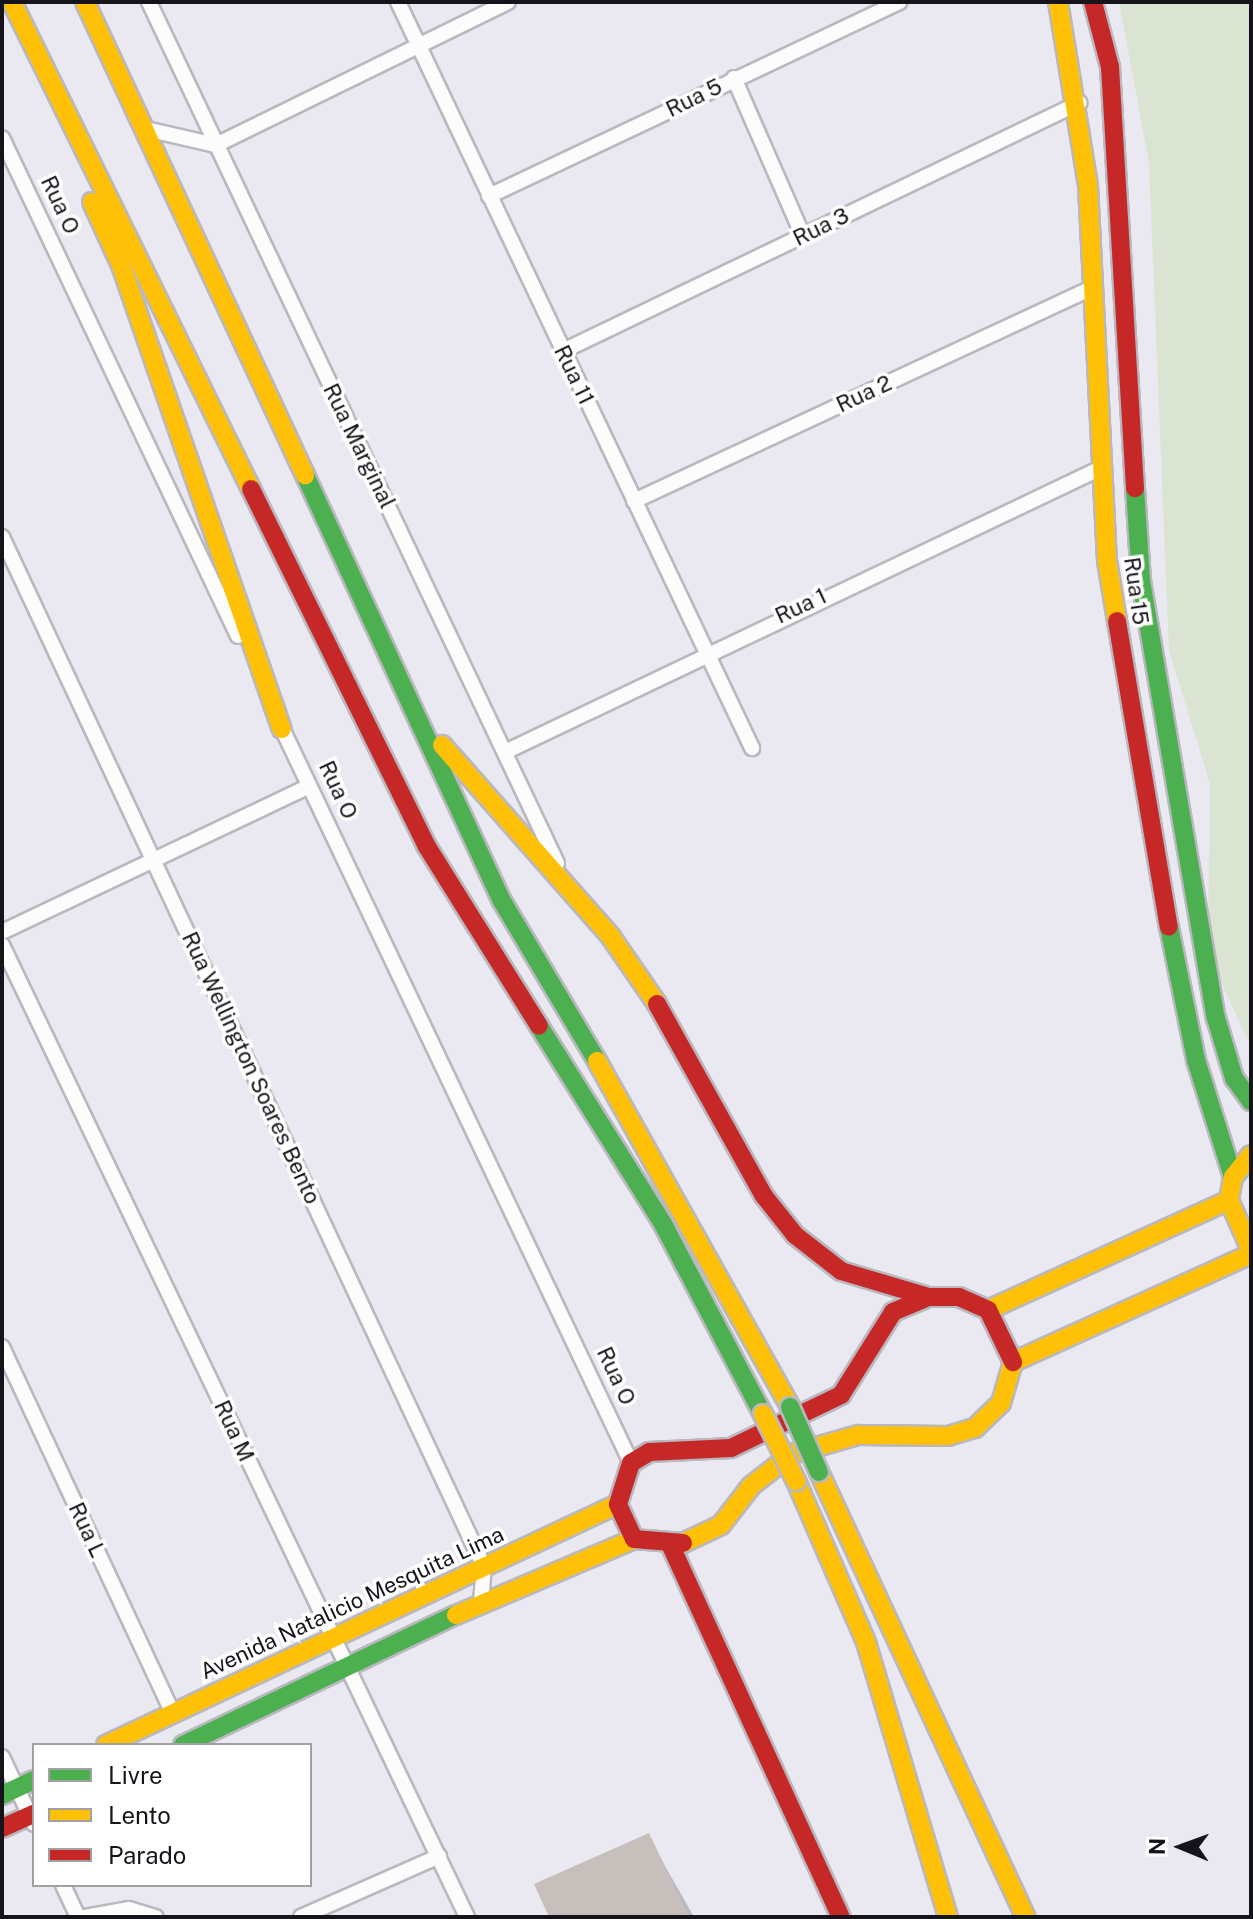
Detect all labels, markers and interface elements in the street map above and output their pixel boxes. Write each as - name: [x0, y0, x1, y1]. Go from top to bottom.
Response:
- street label: Rua 5: [662, 73, 726, 123]
- street label: Rua O: [35, 172, 85, 238]
- street label: Rua 3: [789, 202, 853, 252]
- street label: Rua 11: [548, 341, 600, 409]
- street label: Rua 2: [832, 370, 896, 418]
- street label: Rua Marginal: [317, 379, 401, 513]
- street label: Rua 15: [1118, 555, 1154, 627]
- street label: Rua 1: [771, 583, 831, 629]
- street label: Rua O: [313, 757, 363, 823]
- street label: Rua Wellington Soares Bento: [176, 927, 326, 1209]
- street label: Rua O: [591, 1343, 641, 1409]
- street label: Rua M: [208, 1396, 260, 1466]
- street label: Rua L: [63, 1498, 111, 1562]
- street label: Avenida Natalicio Mesquita Lima: [196, 1521, 508, 1685]
- legend: [32, 1743, 312, 1887]
- text: Livre: [108, 1761, 163, 1789]
- text: Lento: [108, 1801, 171, 1829]
- north arrow: [1141, 1807, 1221, 1887]
- text: N: [1144, 1838, 1170, 1855]
- text: Parado: [108, 1841, 186, 1869]

